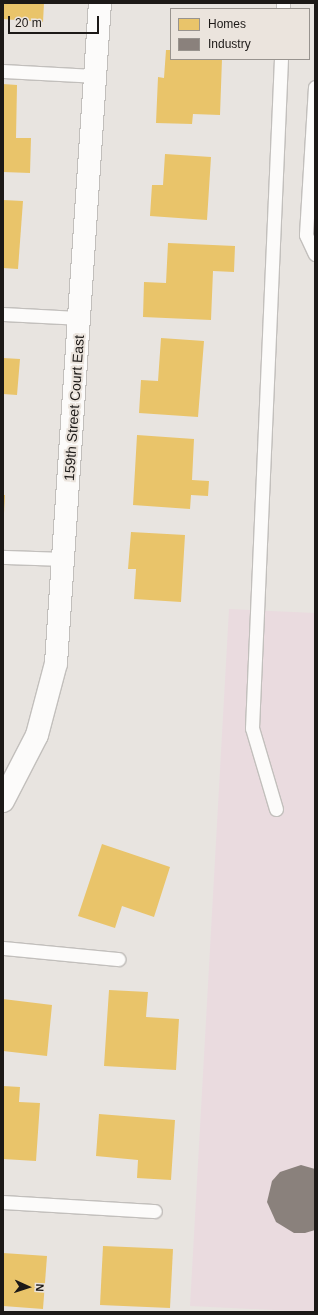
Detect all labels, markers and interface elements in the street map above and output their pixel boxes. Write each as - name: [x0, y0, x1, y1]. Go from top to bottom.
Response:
- scale bar: [10, 8, 101, 34]
- legend: [170, 8, 310, 60]
- text: 20 m: [15, 16, 42, 30]
- text: Homes: [208, 17, 246, 31]
- text: Industry: [208, 37, 251, 51]
- street label: 159th Street Court East: [61, 334, 87, 482]
- north arrow: [8, 1267, 48, 1307]
- text: N: [34, 1283, 46, 1292]

